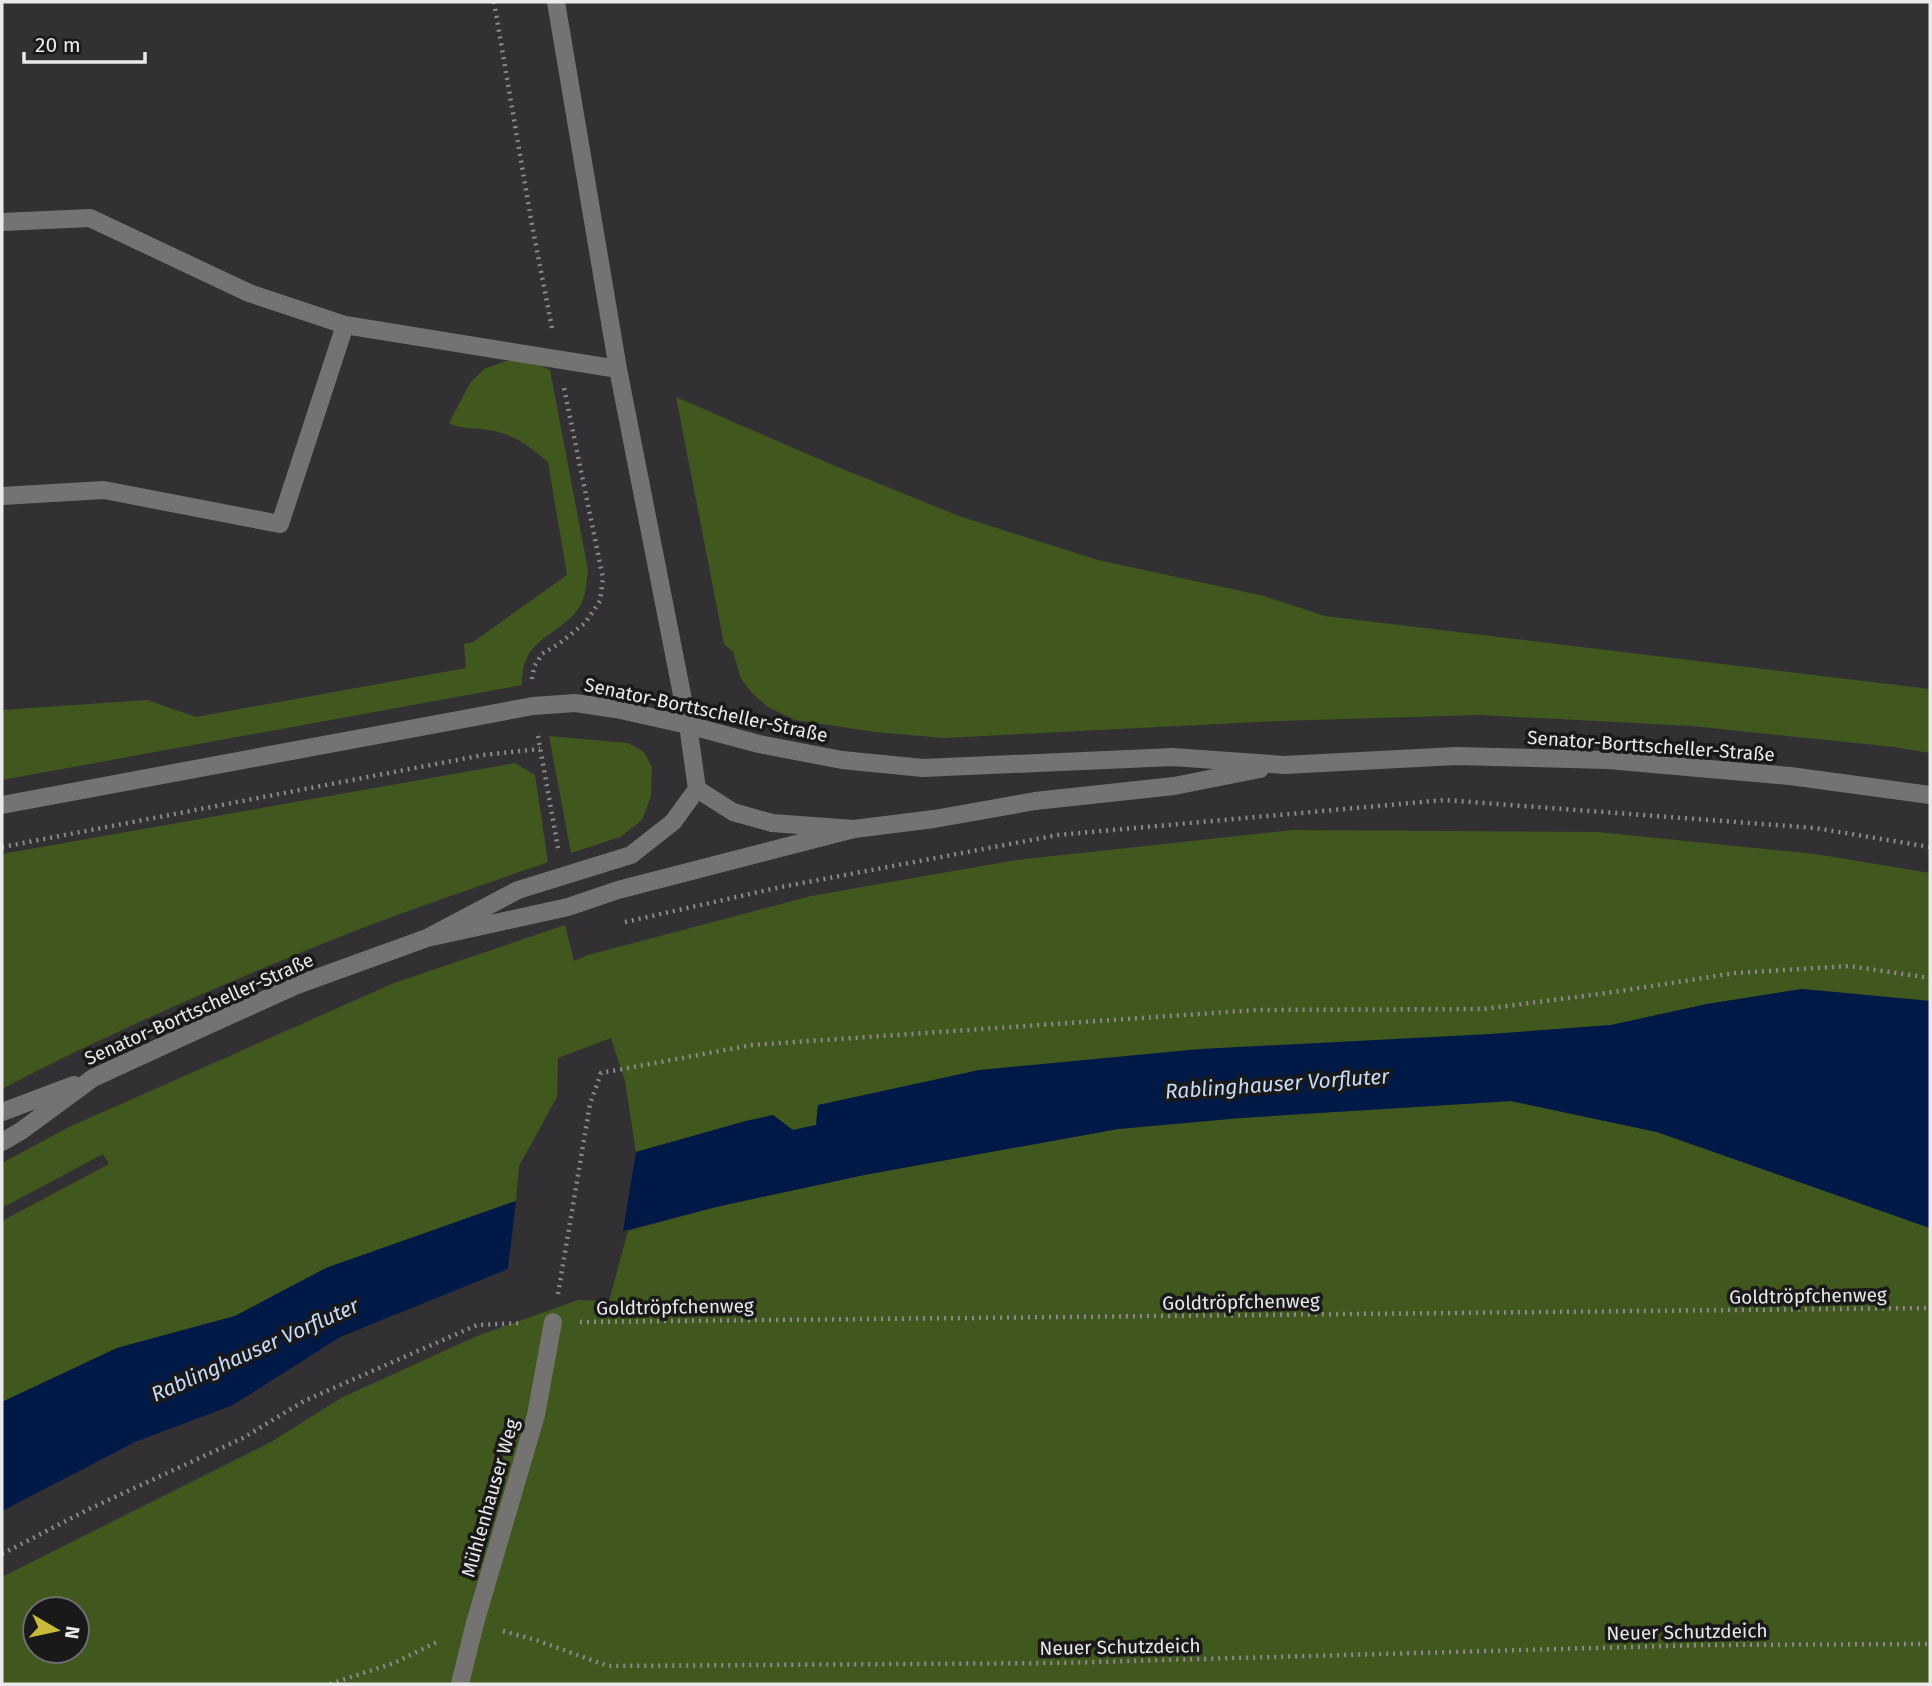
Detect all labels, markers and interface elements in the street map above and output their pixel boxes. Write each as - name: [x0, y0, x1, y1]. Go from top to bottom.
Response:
- scale bar: [24, 21, 145, 65]
- text: 20 m: [35, 32, 81, 58]
- street label: Senator-Borttscheller-Straße: [582, 673, 830, 747]
- street label: Senator-Borttscheller-Straße: [1526, 726, 1776, 766]
- street label: Senator-Borttscheller-Straße: [81, 948, 317, 1070]
- water label: Rablinghauser Vorfluter: [1164, 1063, 1391, 1105]
- street label: Goldtröpfchenweg: [1729, 1283, 1887, 1309]
- street label: Goldtröpfchenweg: [1162, 1289, 1320, 1315]
- water label: Rablinghauser Vorfluter: [147, 1292, 364, 1408]
- street label: Goldtröpfchenweg: [596, 1294, 754, 1320]
- street label: Mühlenhauser Weg: [456, 1416, 524, 1580]
- north arrow: [21, 1595, 91, 1665]
- street label: Neuer Schutzdeich: [1606, 1619, 1768, 1645]
- text: N: [60, 1625, 85, 1641]
- street label: Neuer Schutzdeich: [1039, 1634, 1201, 1660]

